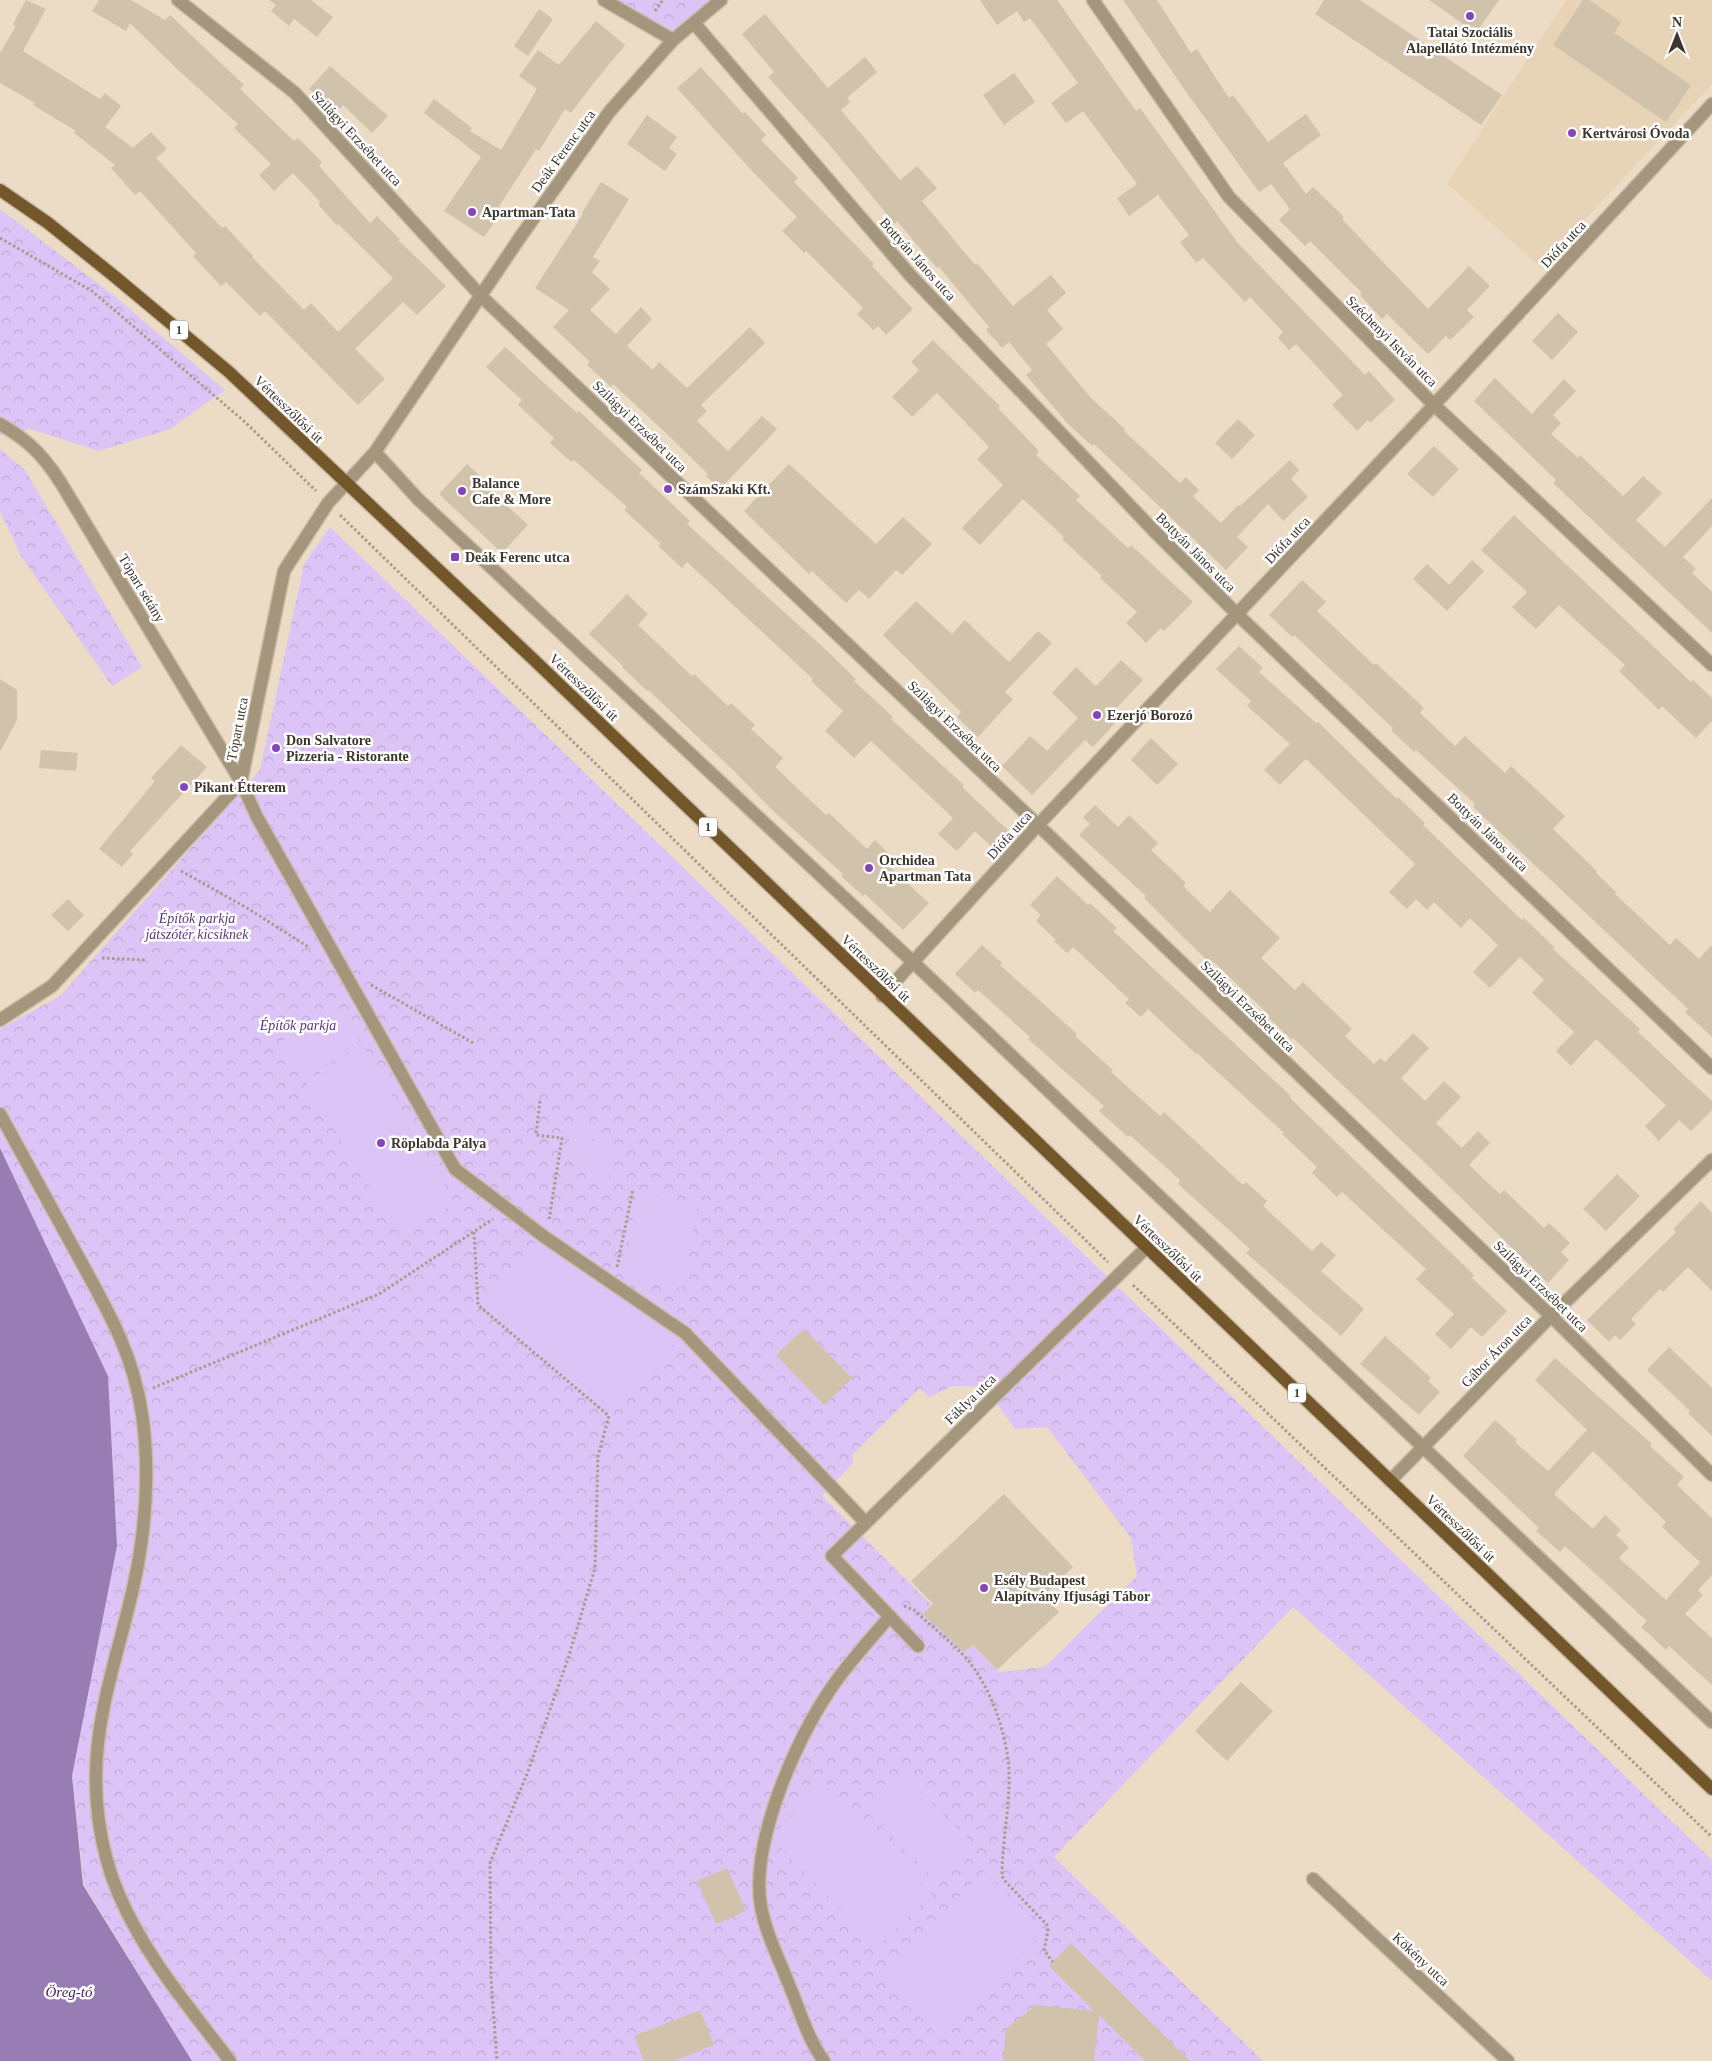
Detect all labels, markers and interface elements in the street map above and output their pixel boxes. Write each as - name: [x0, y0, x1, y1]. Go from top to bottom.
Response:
- marker: Tatai Szociális Alapellátó Intézmény: [1464, 10, 1476, 22]
- north arrow: [1652, 10, 1702, 60]
- text: N: [1672, 15, 1682, 30]
- place label: Tatai Szociális Alapellátó Intézmény: [1406, 25, 1534, 56]
- street label: Szilágyi Erzsébet utca: [309, 88, 405, 190]
- street label: Deák Ferenc utca: [529, 107, 599, 195]
- place label: Kertvárosi Óvoda: [1582, 125, 1689, 141]
- marker: Kertvárosi Óvoda: [1566, 127, 1578, 139]
- place label: Apartman-Tata: [482, 205, 576, 220]
- marker: Apartman-Tata: [466, 206, 478, 218]
- street label: Bottyán János utca: [877, 215, 959, 304]
- street label: Diófa utca: [1538, 217, 1589, 271]
- street label: Széchenyi István utca: [1343, 293, 1441, 390]
- road number: 1: [170, 320, 188, 340]
- street label: Vértesszőlősi út: [251, 373, 326, 446]
- street label: Szilágyi Erzsébet utca: [590, 378, 690, 476]
- place label: Balance Cafe & More: [472, 476, 551, 507]
- place label: SzámSzaki Kft.: [678, 482, 771, 497]
- marker: SzámSzaki Kft.: [662, 483, 674, 495]
- marker: Balance Cafe & More: [456, 485, 468, 497]
- street label: Bottyán János utca: [1153, 510, 1239, 596]
- street label: Diófa utca: [1262, 513, 1313, 567]
- place label: Deák Ferenc utca: [465, 550, 570, 565]
- marker: Deák Ferenc utca: [449, 551, 461, 563]
- street label: Tópart sétány: [115, 552, 168, 625]
- street label: Vértesszőlősi út: [546, 651, 621, 724]
- street label: Szilágyi Erzsébet utca: [905, 678, 1005, 776]
- street label: Tópart utca: [224, 695, 251, 762]
- place label: Ezerjó Borozó: [1107, 708, 1193, 723]
- marker: Ezerjó Borozó: [1091, 709, 1103, 721]
- place label: Don Salvatore Pizzeria - Ristorante: [286, 733, 409, 764]
- marker: Don Salvatore Pizzeria - Ristorante: [270, 742, 282, 754]
- place label: Pikant Étterem: [194, 779, 286, 795]
- marker: Pikant Étterem: [178, 781, 190, 793]
- street label: Bottyán János utca: [1444, 790, 1531, 875]
- street label: Diófa utca: [984, 808, 1035, 862]
- road number: 1: [699, 818, 717, 836]
- place label: Orchidea Apartman Tata: [879, 853, 971, 884]
- marker: Orchidea Apartman Tata: [863, 862, 875, 874]
- park label: Építők parkja játszótér kicsiknek: [143, 910, 249, 942]
- street label: Vértesszőlősi út: [838, 932, 913, 1005]
- street label: Szilágyi Erzsébet utca: [1198, 958, 1298, 1056]
- park label: Építők parkja: [259, 1017, 336, 1033]
- place label: Röplabda Pálya: [391, 1136, 486, 1151]
- marker: Röplabda Pálya: [375, 1137, 387, 1149]
- street label: Vértesszőlősi út: [1130, 1212, 1205, 1285]
- street label: Szilágyi Erzsébet utca: [1491, 1238, 1591, 1336]
- street label: Gábor Áron utca: [1458, 1311, 1535, 1390]
- street label: Fáklya utca: [942, 1371, 999, 1427]
- road number: 1: [1288, 1384, 1306, 1402]
- street label: Vértesszőlősi út: [1423, 1492, 1498, 1565]
- place label: Esély Budapest Alapítvány Ifjusági Tábor: [994, 1573, 1150, 1604]
- marker: Esély Budapest Alapítvány Ifjusági Tábor: [978, 1582, 990, 1594]
- street label: Kökény utca: [1390, 1930, 1452, 1990]
- water label: Öreg-tó: [46, 1984, 93, 2000]

